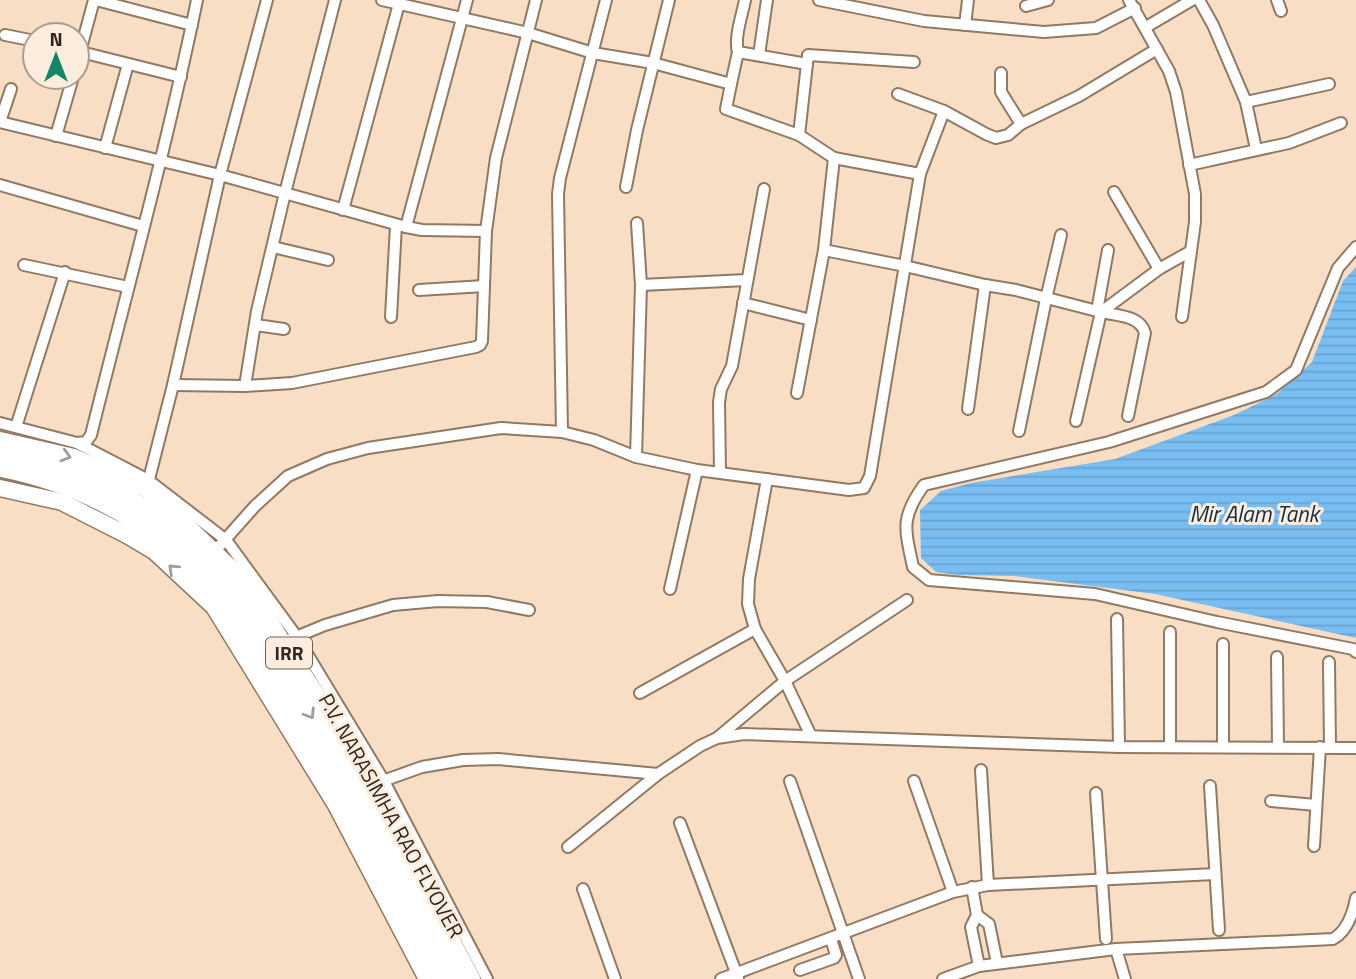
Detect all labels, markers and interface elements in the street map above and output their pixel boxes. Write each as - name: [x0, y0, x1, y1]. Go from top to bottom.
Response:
- north arrow: [21, 21, 91, 91]
- text: N: [49, 24, 63, 53]
- one-way arrow: [60, 448, 72, 462]
- water label: Mir Alam Tank: [1189, 496, 1321, 531]
- one-way arrow: [168, 565, 181, 577]
- road number: IRR: [266, 638, 312, 668]
- street label: P.V. NARASIMHA RAO FLYOVER: [311, 687, 473, 944]
- one-way arrow: [302, 706, 315, 719]

